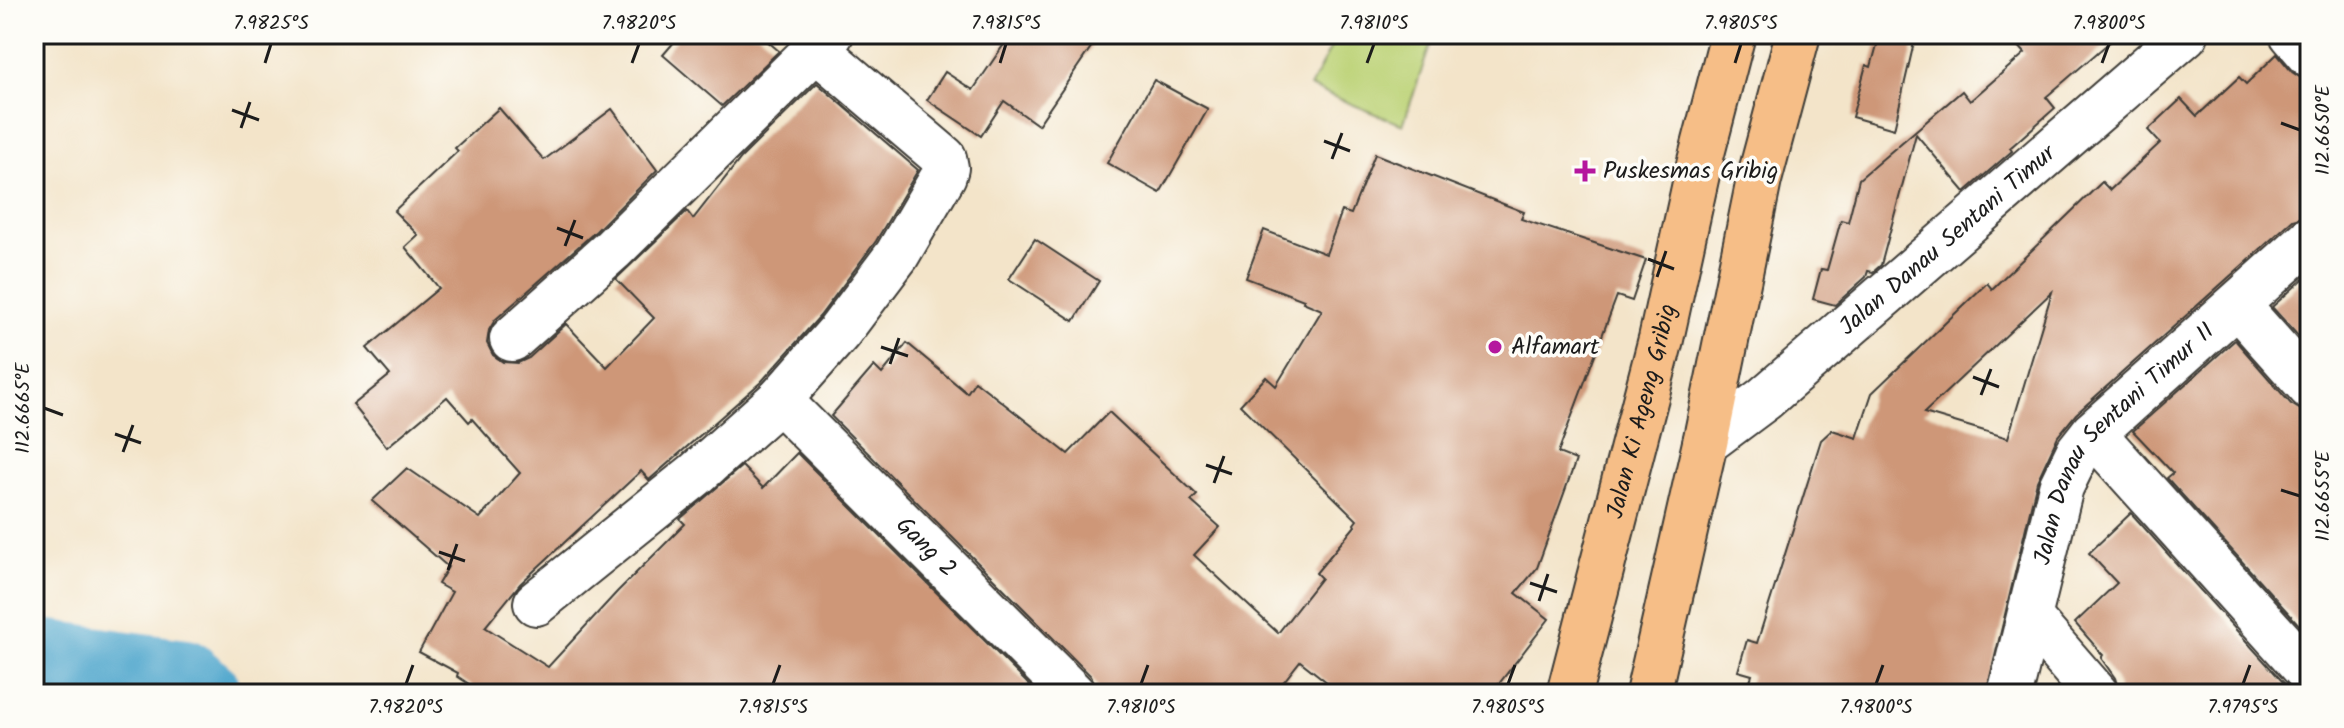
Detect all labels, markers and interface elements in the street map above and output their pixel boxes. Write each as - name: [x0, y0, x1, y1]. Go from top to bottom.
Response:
- text: 7.9825°S: [233, 8, 309, 40]
- text: 7.9820°S: [602, 8, 677, 40]
- text: 7.9815°S: [971, 8, 1041, 40]
- text: 7.9810°S: [1339, 8, 1409, 40]
- text: 7.9805°S: [1704, 8, 1778, 40]
- text: 7.9800°S: [2072, 8, 2146, 40]
- text: 112.6650°E: [2308, 84, 2340, 175]
- street label: Jalan Danau Sentani Timur: [1830, 134, 2066, 346]
- place label: Puskesmas Gribig: [1603, 152, 1778, 191]
- marker: Puskesmas Gribig: [1574, 160, 1596, 182]
- street label: Jalan Ki Ageng Gribig: [1596, 300, 1688, 523]
- street label: Jalan Danau Sentani Timur II: [2023, 313, 2224, 569]
- place label: Alfamart: [1511, 328, 1600, 367]
- marker: Alfamart: [1486, 338, 1504, 356]
- text: 112.6665°E: [8, 361, 40, 454]
- text: 112.6655°E: [2308, 449, 2340, 542]
- street label: Gang 2: [886, 507, 966, 587]
- text: 7.9820°S: [369, 692, 444, 724]
- text: 7.9815°S: [738, 692, 808, 724]
- text: 7.9810°S: [1106, 692, 1176, 724]
- text: 7.9805°S: [1471, 692, 1545, 724]
- text: 7.9800°S: [1839, 692, 1913, 724]
- text: 7.9795°S: [2208, 692, 2279, 724]

